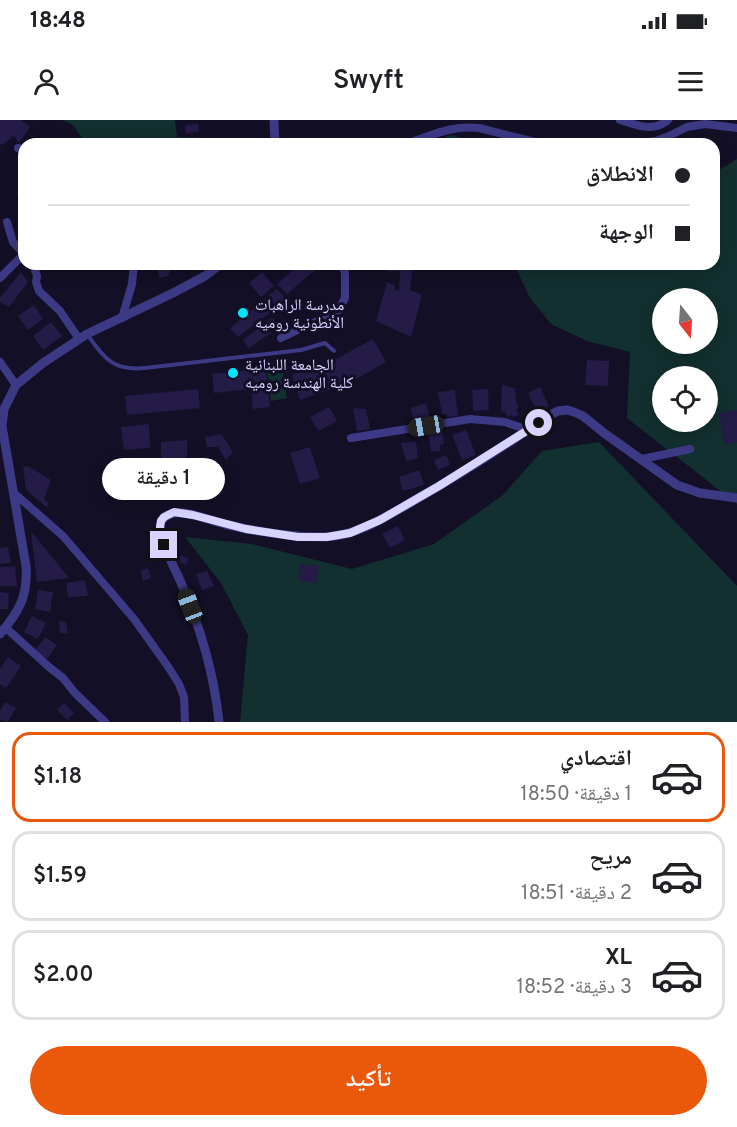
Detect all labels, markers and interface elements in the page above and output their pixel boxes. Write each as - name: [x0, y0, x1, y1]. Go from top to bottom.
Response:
- text: 18:48: [30, 8, 86, 35]
- text: Swyft: [333, 64, 404, 98]
- icon: person: [30, 65, 63, 98]
- icon: menu: [674, 65, 707, 98]
- text: الانطلاق: [586, 162, 654, 189]
- text: الوجهة: [599, 220, 654, 247]
- north arrow: [652, 288, 718, 354]
- map controls: [652, 288, 718, 432]
- place label: مدرسة الراهبات الأنطونية روميه: [255, 296, 344, 334]
- marker: مدرسة الراهبات الأنطونية روميه: [236, 306, 250, 320]
- place label: الجامعة اللبنانية كلية الهندسة روميه: [245, 356, 354, 394]
- marker: الجامعة اللبنانية كلية الهندسة روميه: [226, 366, 240, 380]
- button: locate: [652, 366, 718, 432]
- route start: [525, 409, 552, 436]
- car: [407, 414, 445, 438]
- callout: 1 دقيقة: [102, 458, 225, 500]
- text: 1 دقيقة: [136, 466, 191, 492]
- route end: [150, 531, 177, 558]
- car: [175, 586, 205, 626]
- text: اقتصادي: [560, 746, 632, 773]
- icon: car: [650, 750, 704, 804]
- text: $1.18: [33, 764, 82, 791]
- text: 1 دقيقة · 18:50: [520, 782, 632, 808]
- text: مريح: [589, 845, 632, 872]
- icon: car: [650, 849, 704, 903]
- text: $1.59: [33, 863, 87, 890]
- text: 2 دقيقة · 18:51: [521, 881, 632, 907]
- text: XL: [605, 945, 632, 972]
- icon: car: [650, 948, 704, 1002]
- text: $2.00: [33, 962, 94, 989]
- text: 3 دقيقة · 18:52: [516, 975, 632, 1001]
- button: تأكيد: [30, 1046, 707, 1115]

